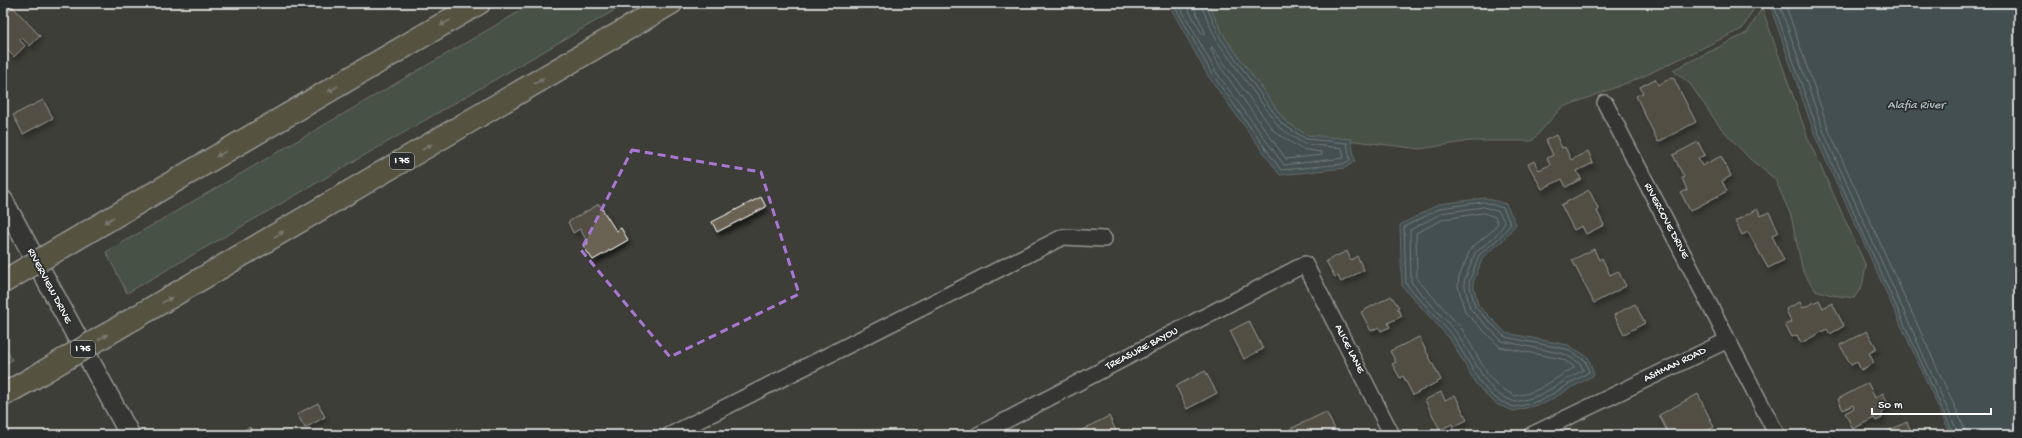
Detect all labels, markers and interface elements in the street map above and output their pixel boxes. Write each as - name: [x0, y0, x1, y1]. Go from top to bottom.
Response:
- one-way arrow: [439, 19, 451, 26]
- one-way arrow: [533, 77, 545, 84]
- one-way arrow: [327, 85, 339, 92]
- water label: Alafia River: [1888, 99, 1947, 113]
- one-way arrow: [421, 143, 433, 150]
- one-way arrow: [215, 151, 227, 158]
- road number: I 75: [390, 153, 414, 169]
- street label: RIVERCOVE DRIVE: [1641, 181, 1692, 262]
- one-way arrow: [103, 217, 114, 224]
- one-way arrow: [273, 230, 285, 237]
- street label: RIVERVIEW DRIVE: [24, 246, 74, 327]
- one-way arrow: [161, 296, 172, 303]
- street label: ALICE LANE: [1332, 323, 1367, 376]
- street label: TREASURE BAYOU: [1103, 325, 1180, 374]
- one-way arrow: [97, 334, 109, 341]
- road number: I 75: [71, 341, 95, 357]
- street label: ASHMAN ROAD: [1642, 344, 1709, 385]
- scale bar: [1872, 390, 1991, 416]
- text: 50 m: [1878, 399, 1903, 413]

